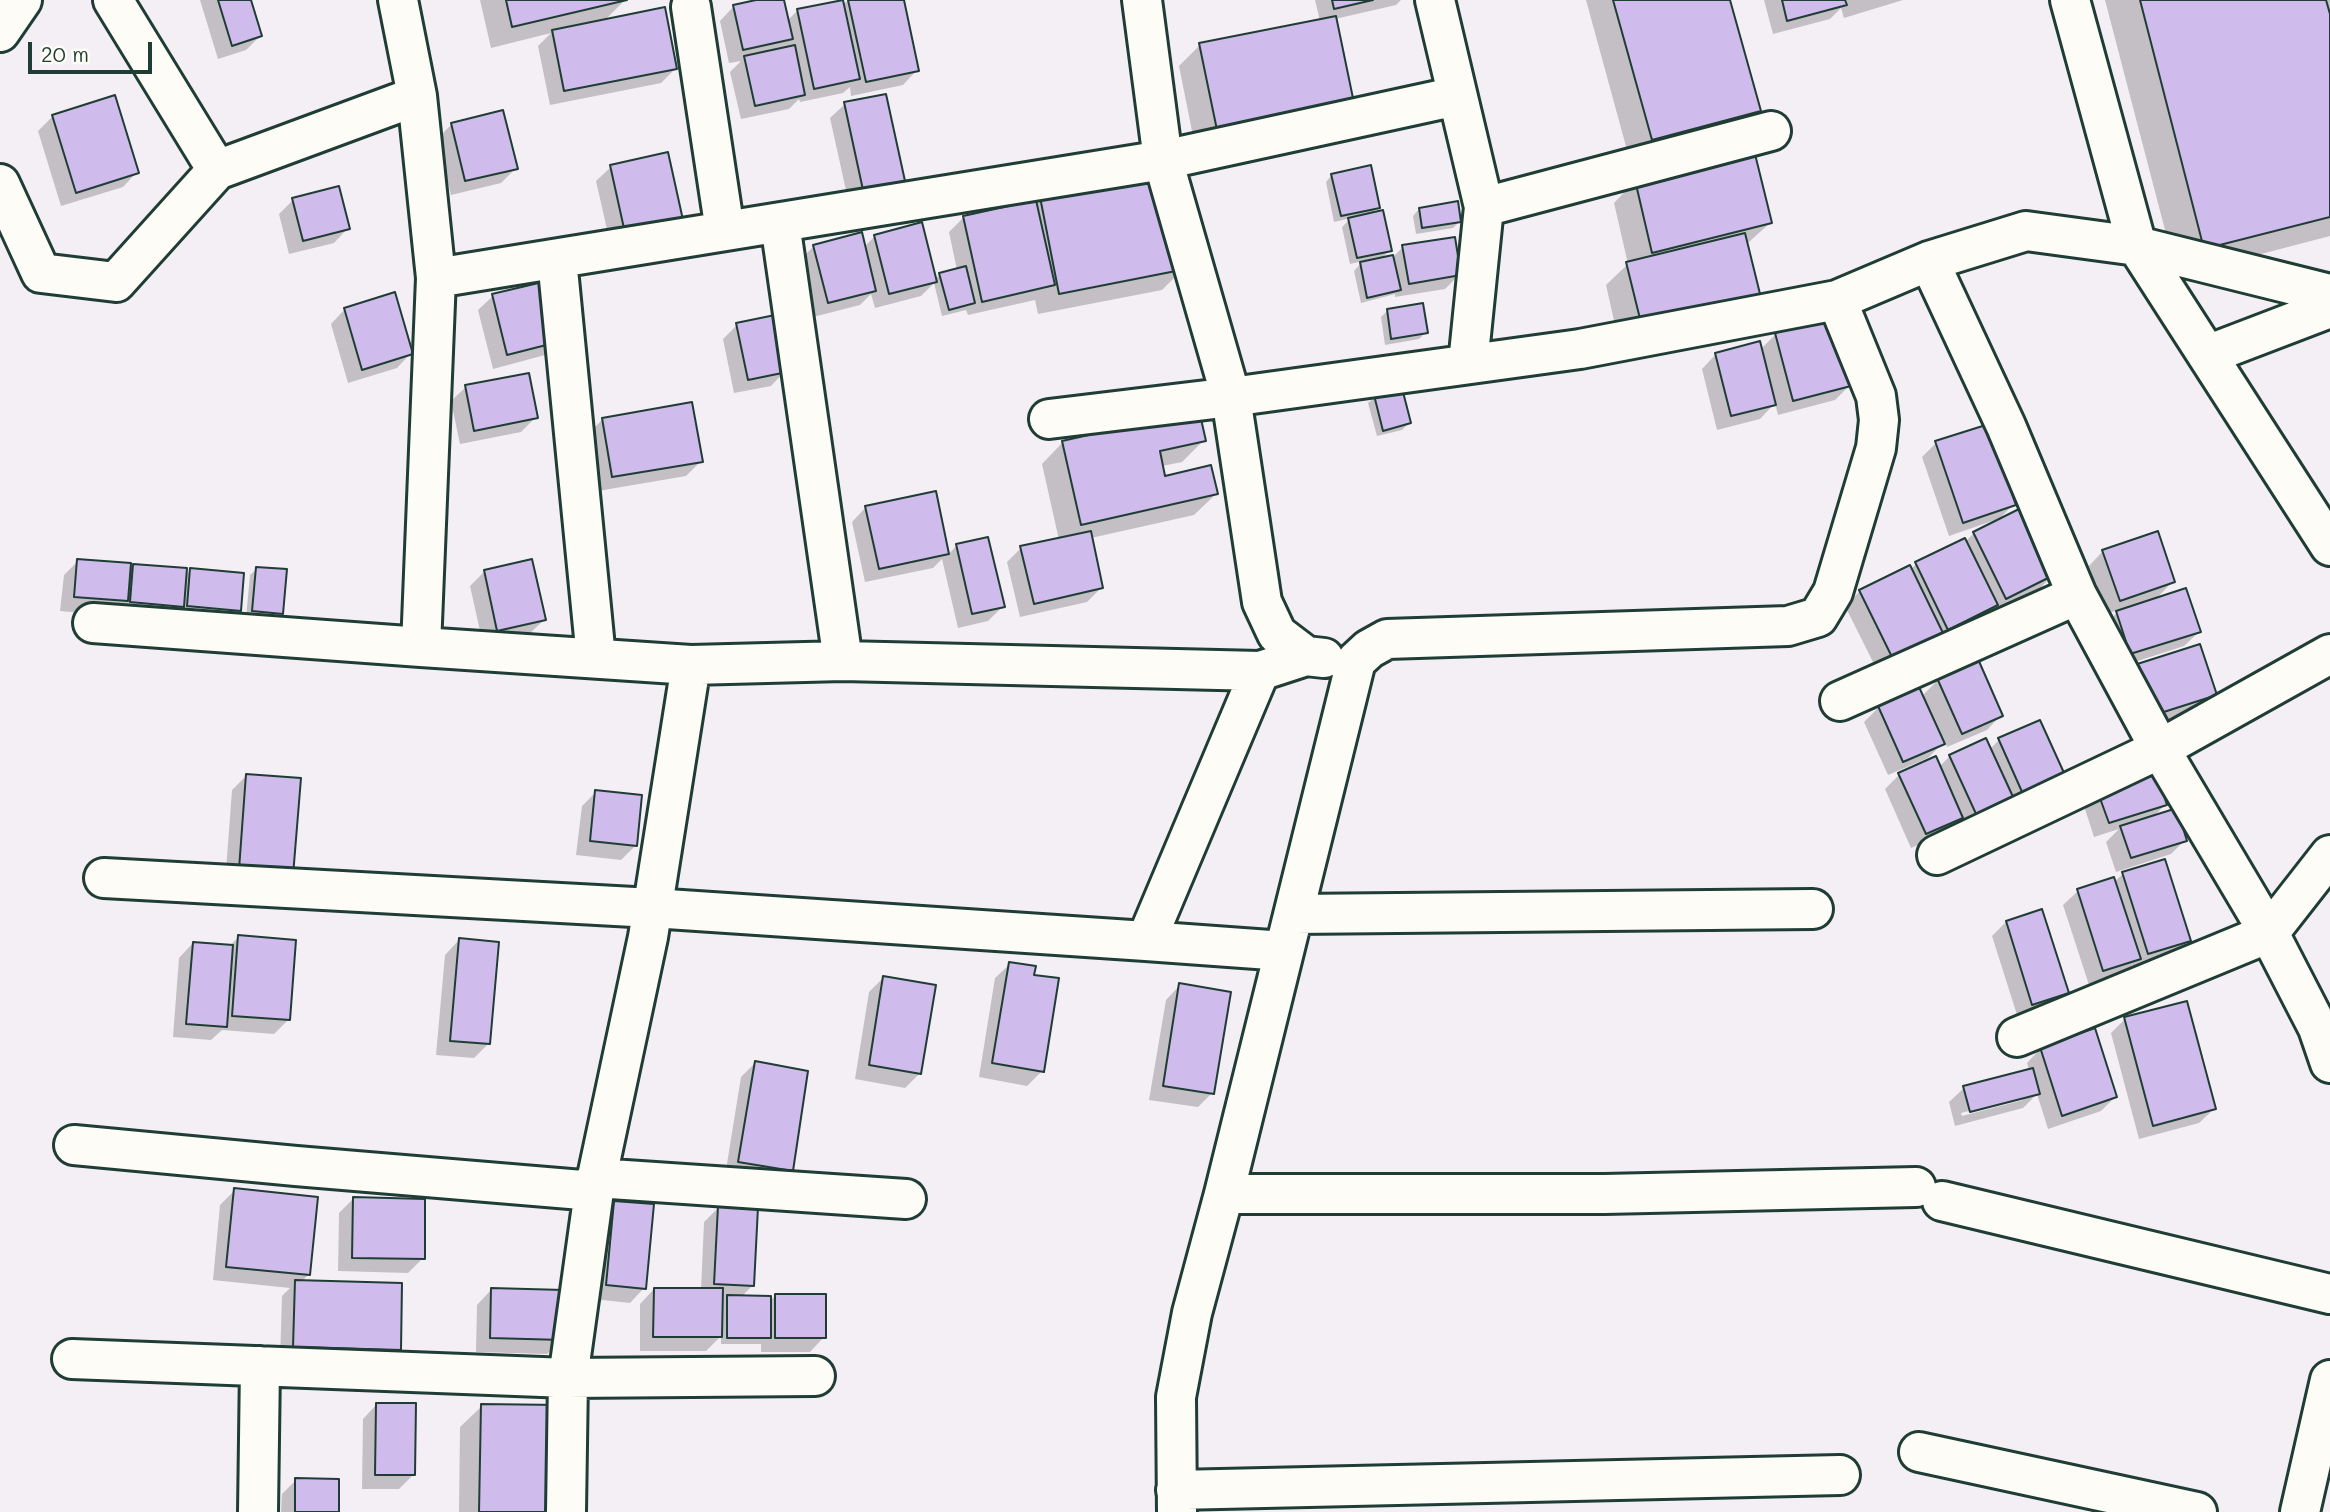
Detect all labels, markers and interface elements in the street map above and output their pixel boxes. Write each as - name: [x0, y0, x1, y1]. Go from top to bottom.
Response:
- scale bar: [32, 28, 156, 72]
- text: 20 m: [41, 40, 89, 67]

